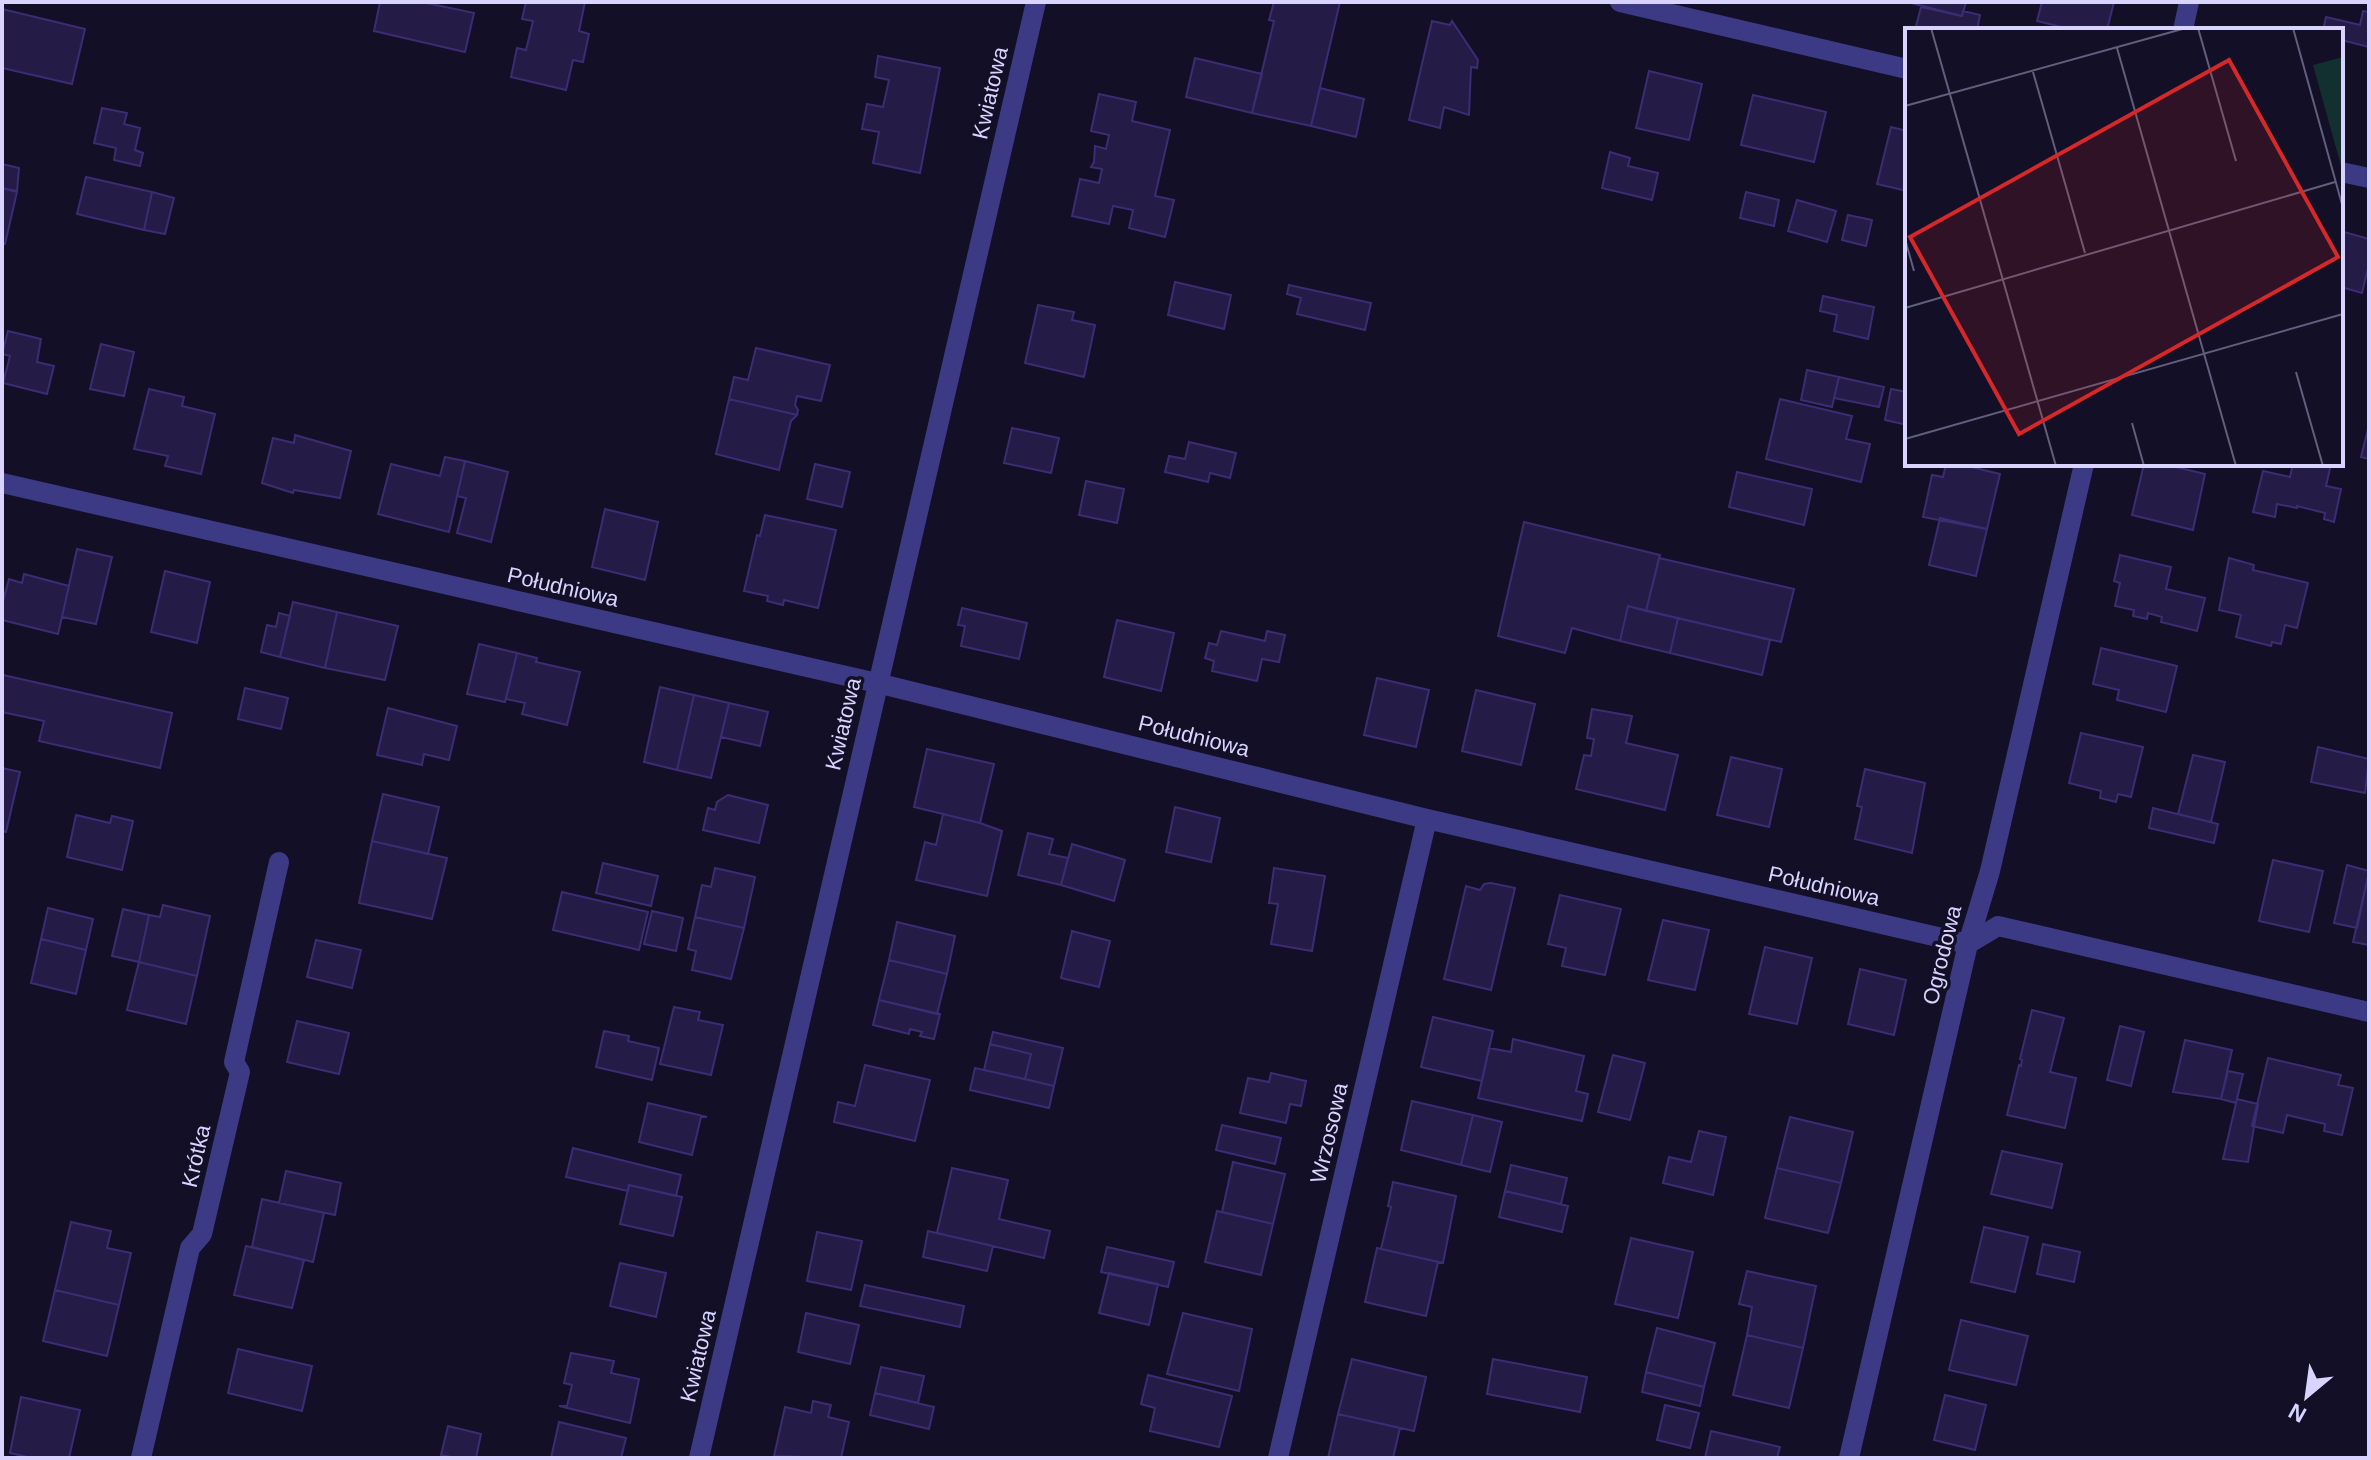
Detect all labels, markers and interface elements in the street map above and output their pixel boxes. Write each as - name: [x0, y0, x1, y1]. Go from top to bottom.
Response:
- inset map: [1905, 28, 2343, 466]
- street label: Kwiatowa: [967, 44, 1013, 142]
- street label: Południowa: [505, 562, 622, 612]
- street label: Kwiatowa: [820, 675, 866, 773]
- street label: Południowa: [1136, 710, 1253, 762]
- street label: Południowa: [1766, 861, 1883, 911]
- street label: Ogrodowa: [1918, 902, 1967, 1007]
- street label: Wrzosowa: [1305, 1080, 1353, 1186]
- street label: Krótka: [177, 1121, 216, 1190]
- street label: Kwiatowa: [675, 1307, 721, 1405]
- north arrow: [2267, 1356, 2347, 1436]
- text: N: [2285, 1398, 2311, 1428]

